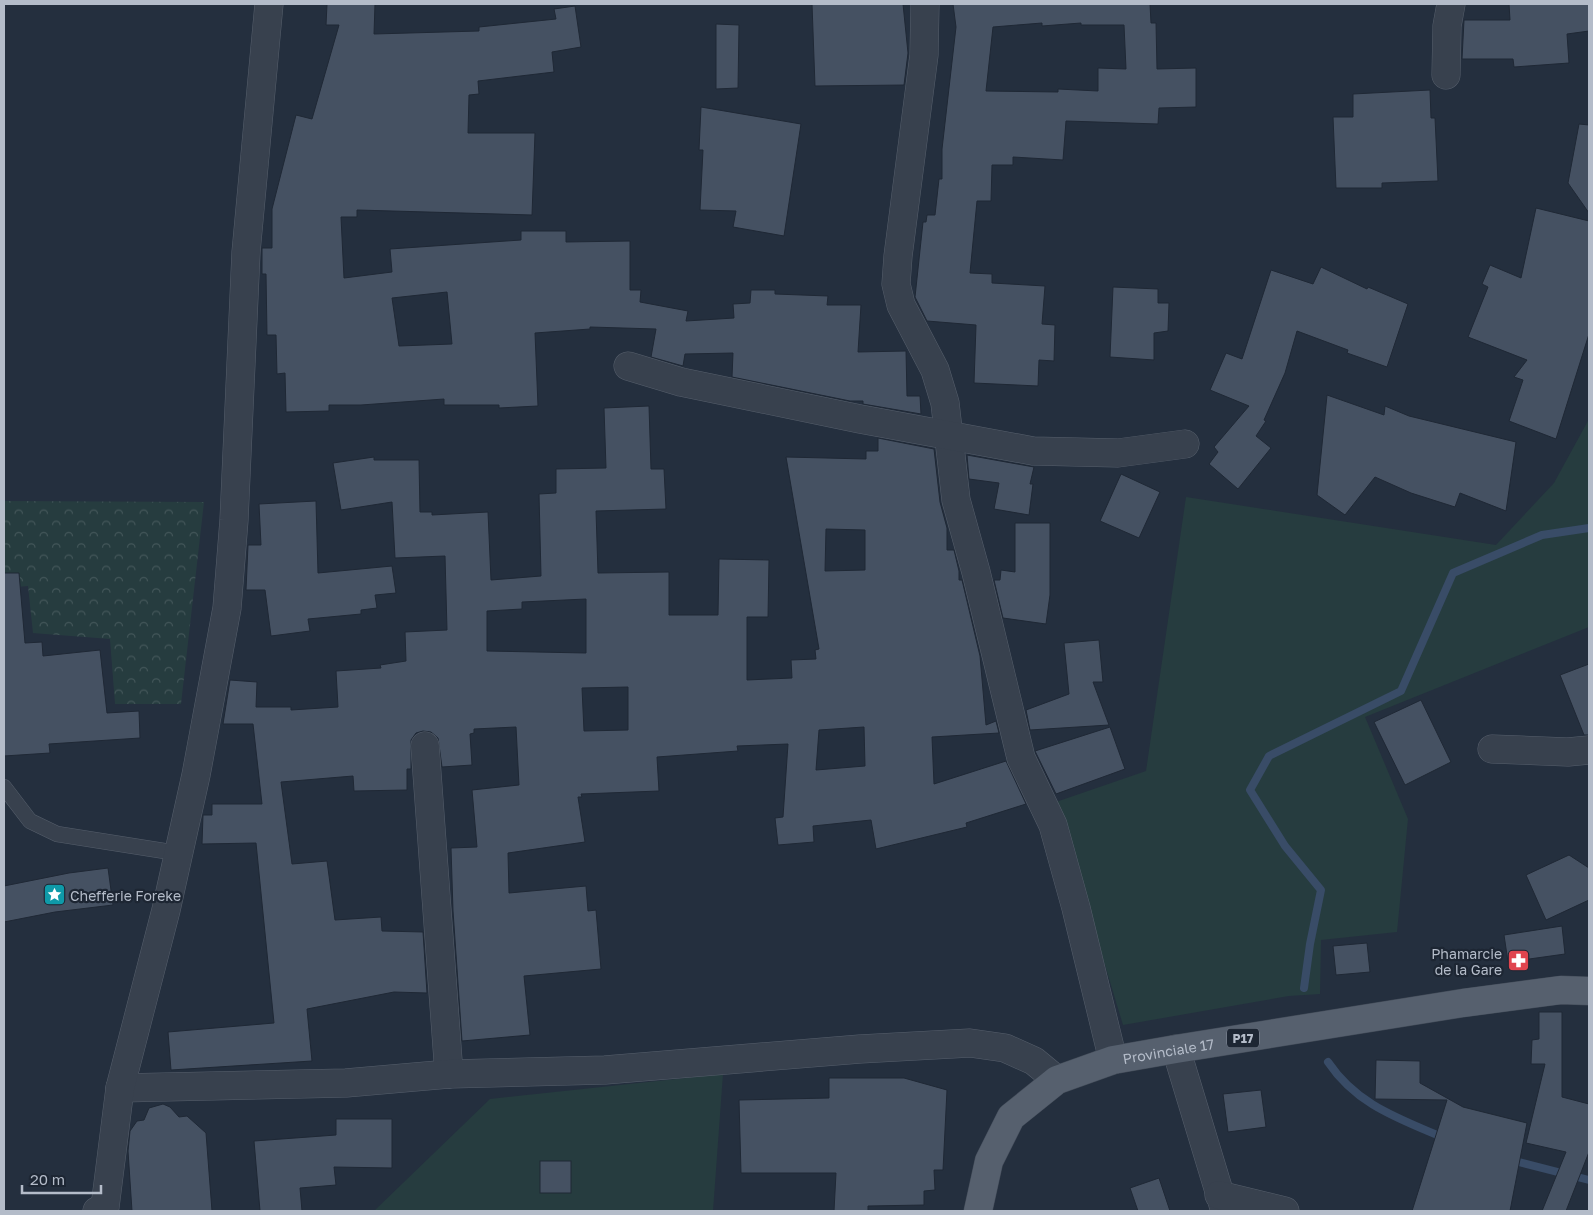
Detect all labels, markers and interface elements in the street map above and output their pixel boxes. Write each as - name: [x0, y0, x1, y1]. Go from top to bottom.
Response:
- place icon: Chefferie Foreke: [42, 883, 66, 907]
- place label: Chefferie Foreke: [70, 887, 181, 904]
- place label: Phamarcie de la Gare: [1431, 945, 1502, 978]
- pharmacy icon: Phamarcie de la Gare: [1506, 949, 1530, 973]
- road number: P17: [1227, 1028, 1259, 1048]
- street label: Provinciale 17: [1121, 1035, 1215, 1067]
- scale bar: [22, 1162, 101, 1194]
- text: 20 m: [30, 1170, 65, 1188]

